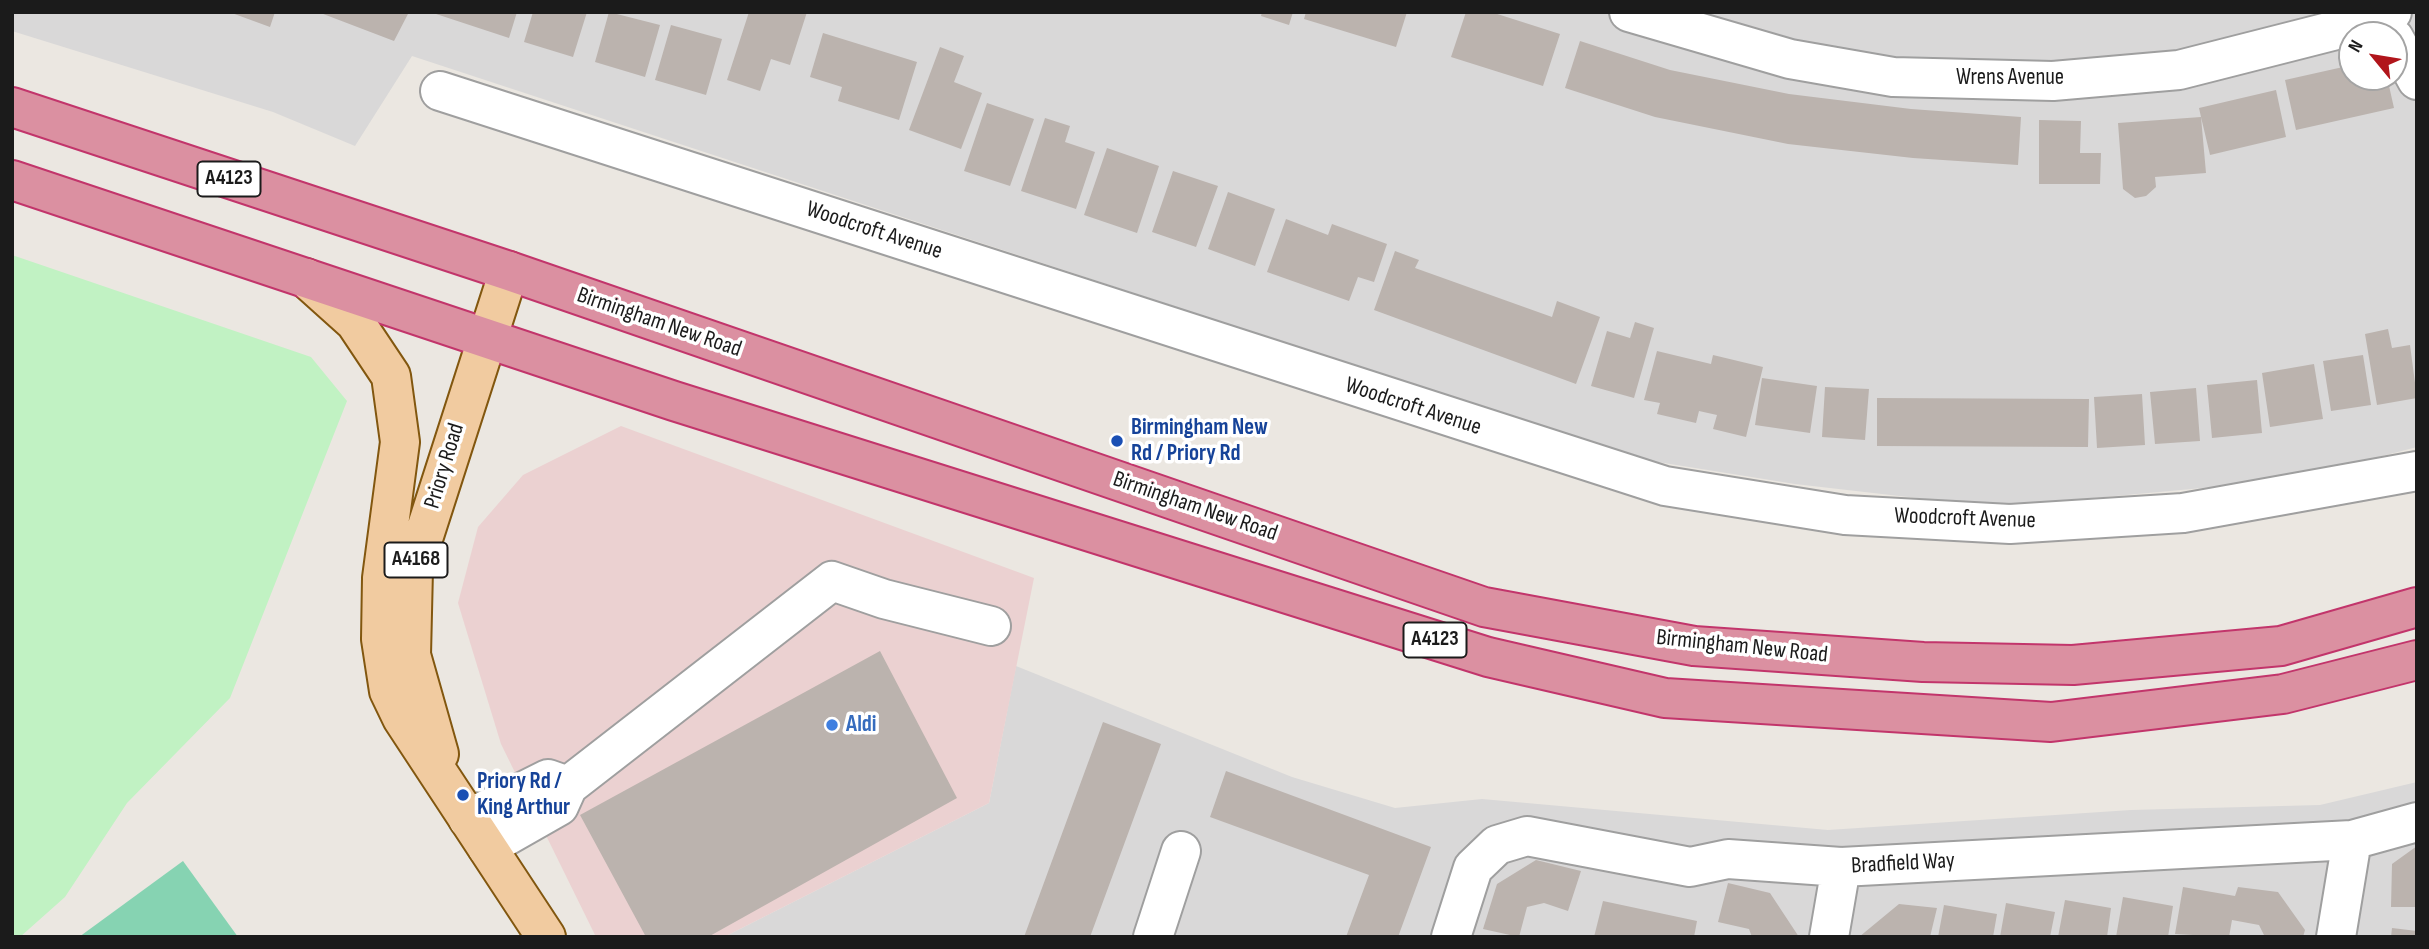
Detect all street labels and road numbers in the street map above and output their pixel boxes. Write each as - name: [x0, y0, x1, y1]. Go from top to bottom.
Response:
- street label: Wrens Avenue: [1956, 64, 2064, 92]
- road number: A4123: [198, 162, 260, 196]
- street label: Woodcroft Avenue: [802, 196, 946, 266]
- street label: Birmingham New Road: [573, 282, 745, 364]
- street label: Woodcroft Avenue: [1341, 372, 1485, 442]
- street label: Priory Road: [419, 420, 471, 512]
- street label: Birmingham New Road: [1109, 466, 1281, 548]
- street label: Woodcroft Avenue: [1894, 503, 2036, 535]
- road number: A4168: [384, 542, 448, 578]
- road number: A4123: [1404, 622, 1466, 658]
- street label: Birmingham New Road: [1655, 624, 1829, 670]
- street label: Bradfield Way: [1851, 848, 1955, 880]

